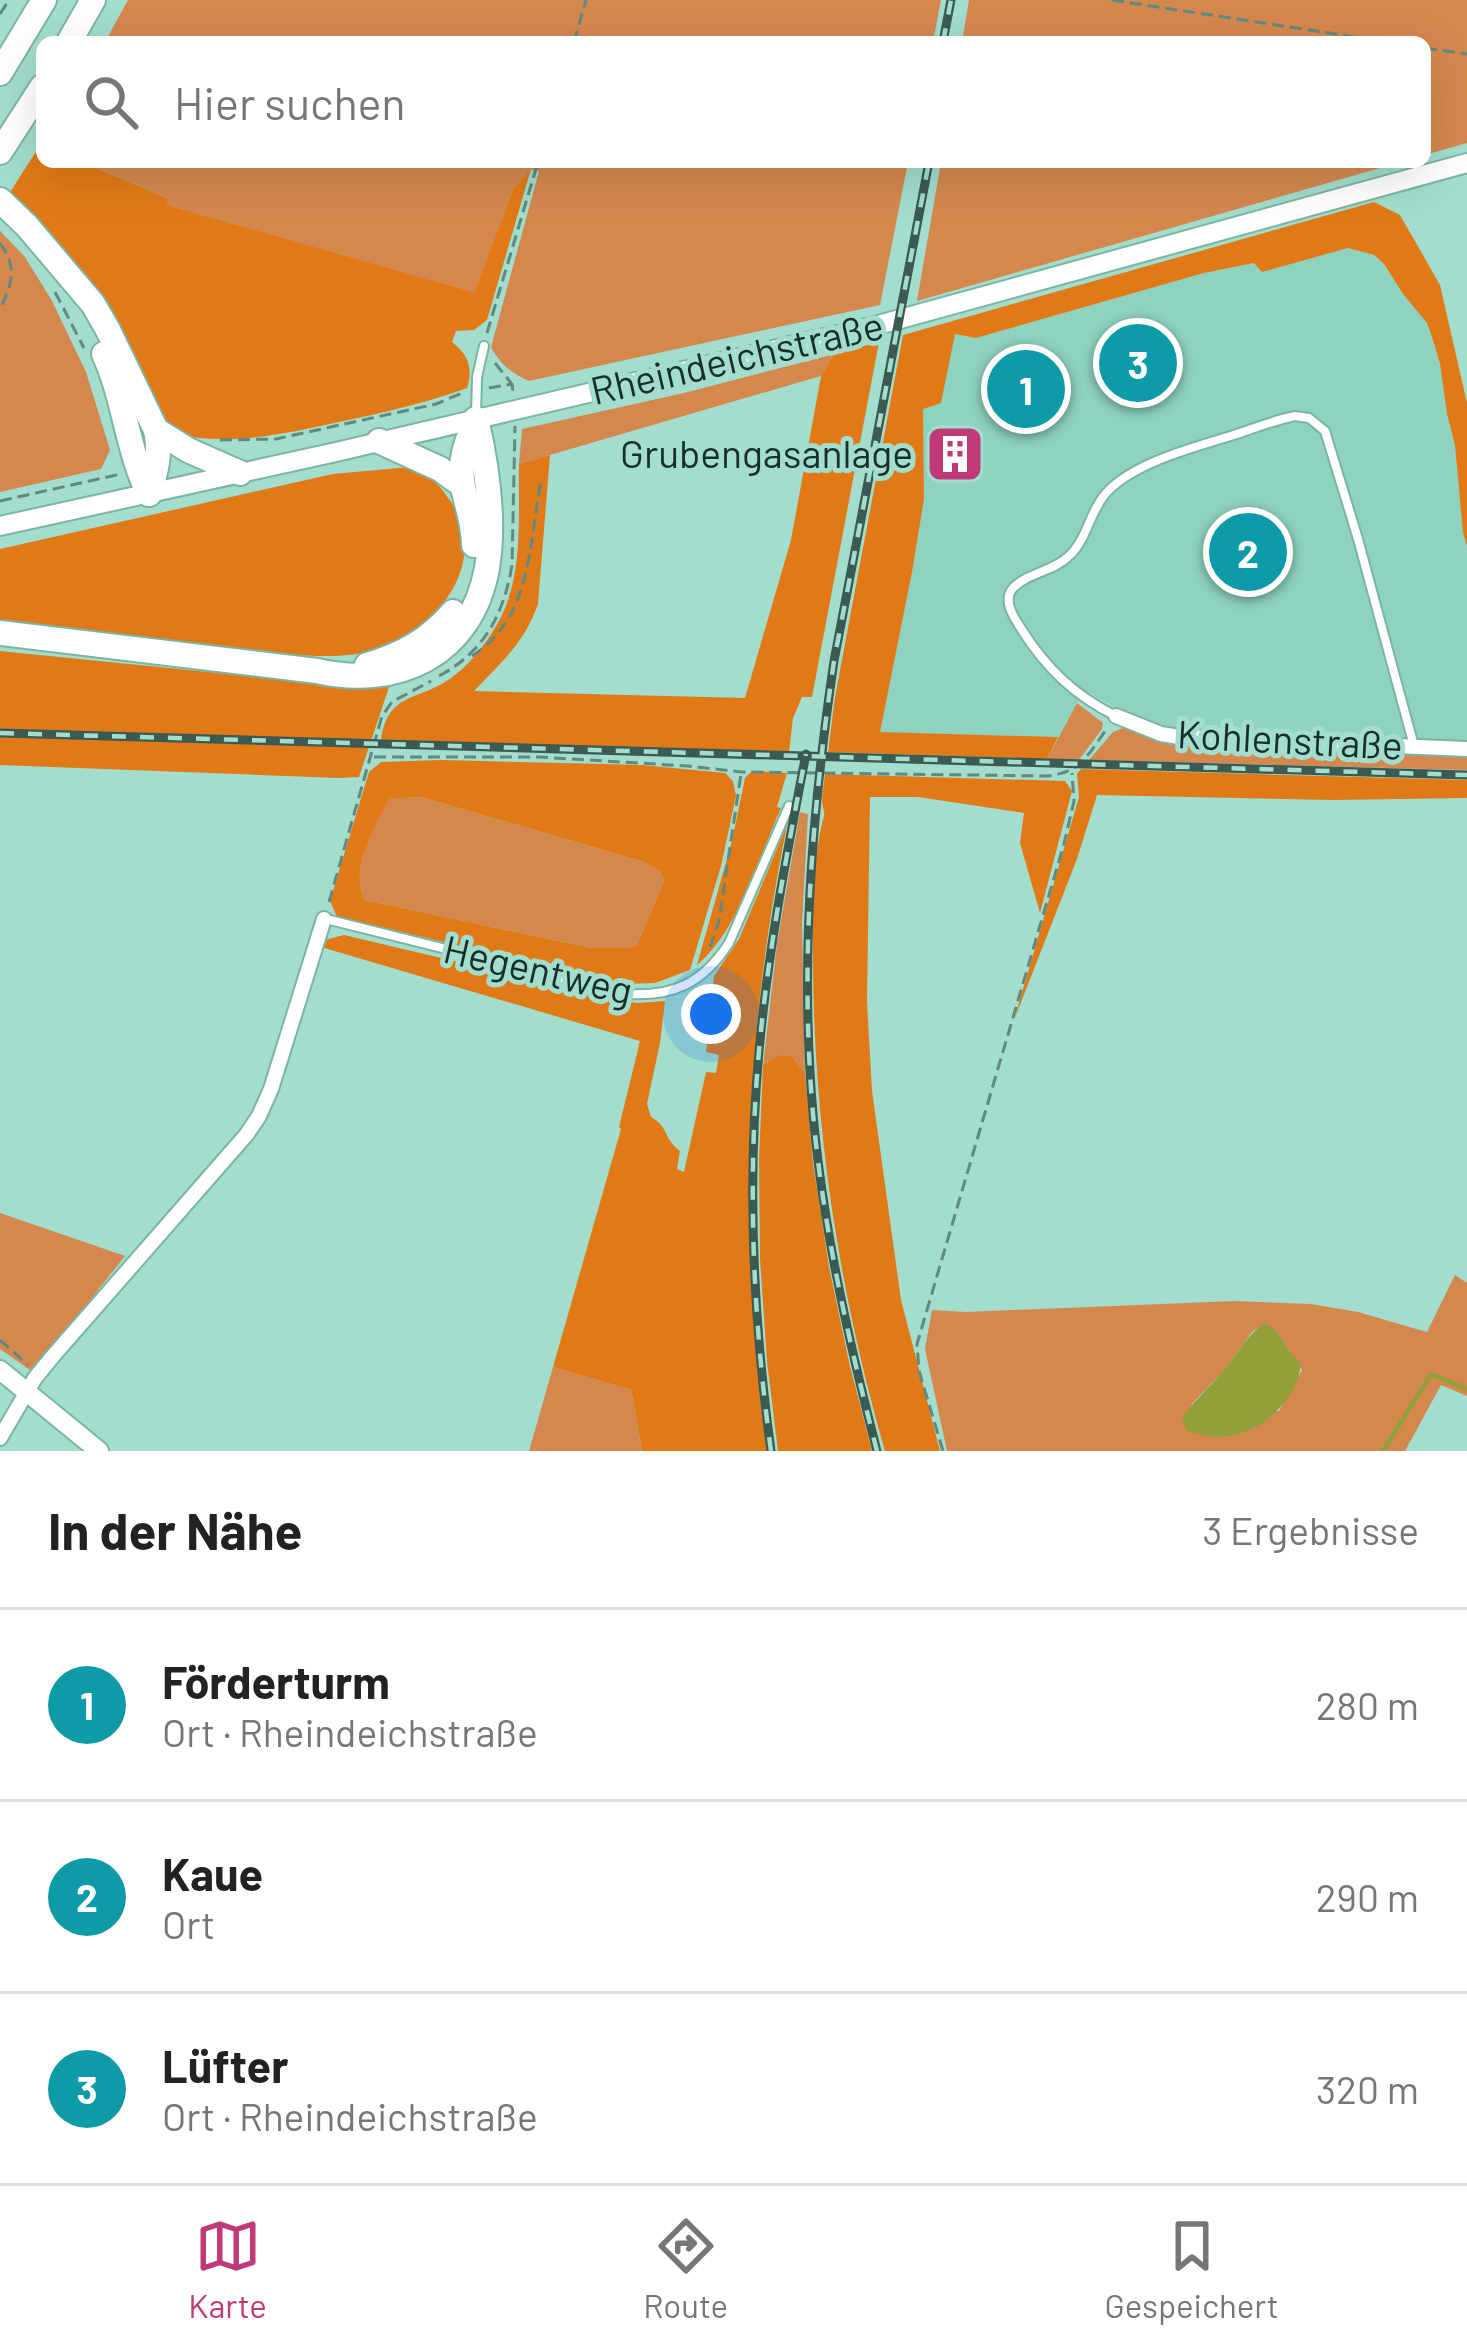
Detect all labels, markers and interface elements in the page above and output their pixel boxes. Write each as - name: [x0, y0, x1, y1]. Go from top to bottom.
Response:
- search box: [36, 36, 1431, 168]
- icon: search: [78, 69, 144, 135]
- text: Hier suchen: [174, 75, 406, 129]
- street label: Rheindeichstraße: [586, 300, 888, 413]
- pin: 3: [1099, 318, 1177, 408]
- pin: 1: [987, 344, 1065, 434]
- building icon: Grubengasanlage: [924, 423, 986, 485]
- place label: Grubengasanlage: [620, 429, 913, 476]
- pin: 2: [1209, 507, 1287, 597]
- street label: Kohlenstraße: [1176, 709, 1404, 768]
- street label: Hegentweg: [439, 924, 637, 1013]
- your location: [681, 984, 741, 1044]
- text: In der Nähe: [48, 1499, 302, 1560]
- text: 3 Ergebnisse: [1202, 1506, 1419, 1553]
- text: Förderturm: [162, 1654, 390, 1708]
- text: 1: [80, 1681, 94, 1728]
- text: 280 m: [1316, 1681, 1419, 1728]
- text: Ort · Rheindeichstraße: [162, 1708, 538, 1755]
- text: Kaue: [162, 1846, 263, 1900]
- text: 2: [76, 1873, 98, 1920]
- text: 290 m: [1316, 1873, 1419, 1920]
- text: Ort: [162, 1900, 215, 1947]
- text: Lüfter: [162, 2038, 288, 2092]
- text: 3: [76, 2065, 98, 2112]
- text: 320 m: [1316, 2065, 1419, 2112]
- text: Ort · Rheindeichstraße: [162, 2092, 538, 2139]
- tab: Karte: [188, 2213, 267, 2325]
- tab: Route: [643, 2213, 728, 2325]
- tab: Gespeichert: [1105, 2213, 1279, 2325]

